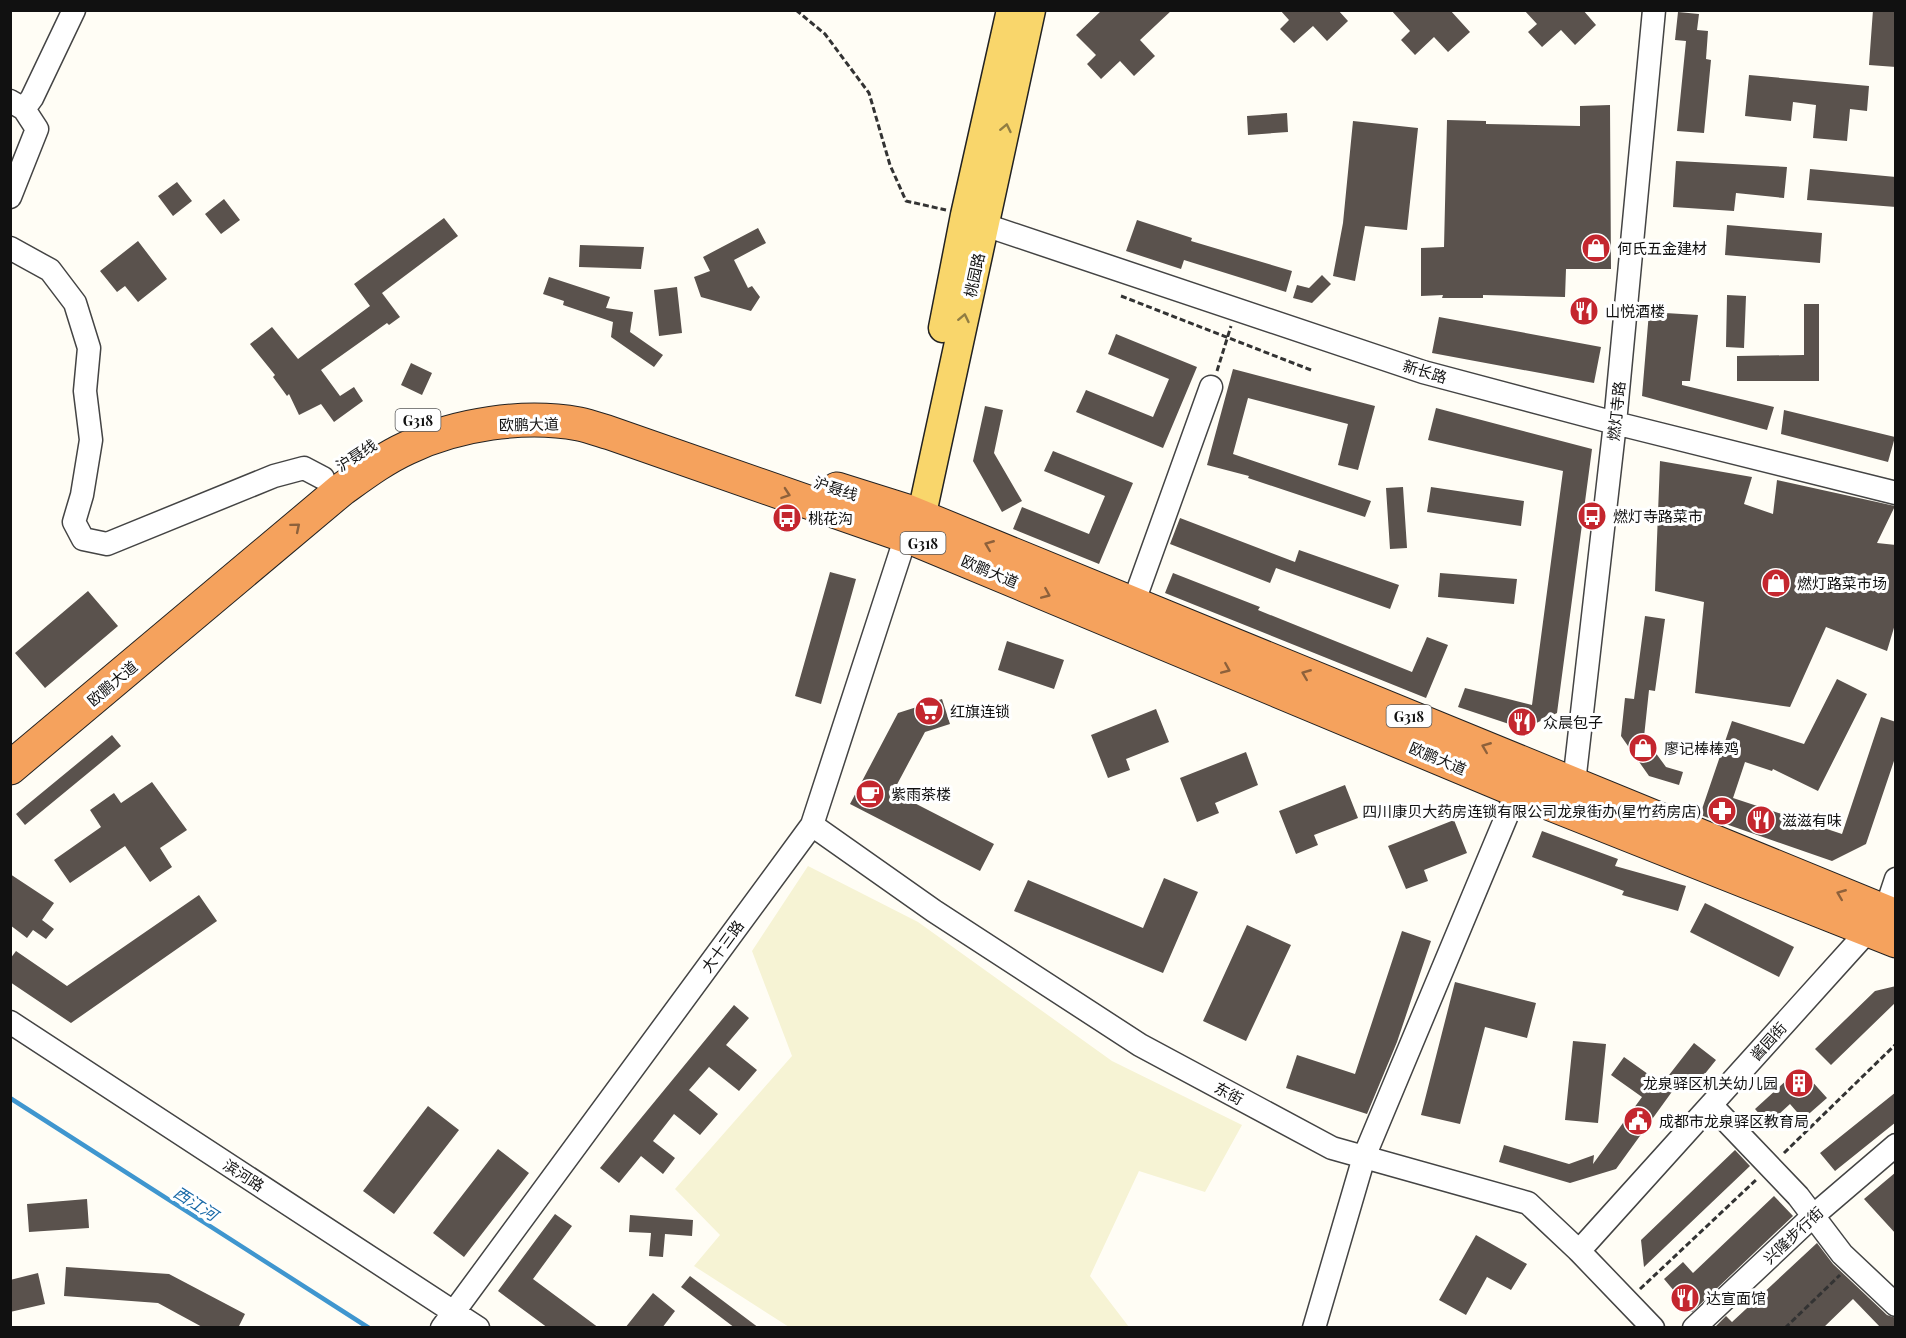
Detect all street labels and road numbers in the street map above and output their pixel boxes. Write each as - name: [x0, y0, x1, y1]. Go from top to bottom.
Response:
- street label: 桃园路: [960, 251, 988, 299]
- street label: 新长路: [1401, 355, 1449, 387]
- street label: 燃灯寺路: [1603, 380, 1629, 442]
- road number: G318: [396, 409, 440, 431]
- street label: 欧鹏大道: [499, 413, 559, 435]
- street label: 沪聂线: [332, 434, 380, 476]
- street label: 沪聂线: [812, 472, 860, 504]
- road number: G318: [900, 532, 946, 554]
- street label: 欧鹏大道: [958, 550, 1022, 592]
- street label: 欧鹏大道: [83, 656, 141, 710]
- road number: G318: [1386, 705, 1432, 727]
- street label: 欧鹏大道: [1406, 737, 1470, 779]
- street label: 大十三路: [696, 916, 748, 976]
- street label: 酱园街: [1746, 1018, 1790, 1064]
- street label: 东街: [1211, 1077, 1247, 1109]
- street label: 滨河路: [220, 1154, 268, 1196]
- street label: 兴隆步行街: [1759, 1202, 1827, 1268]

